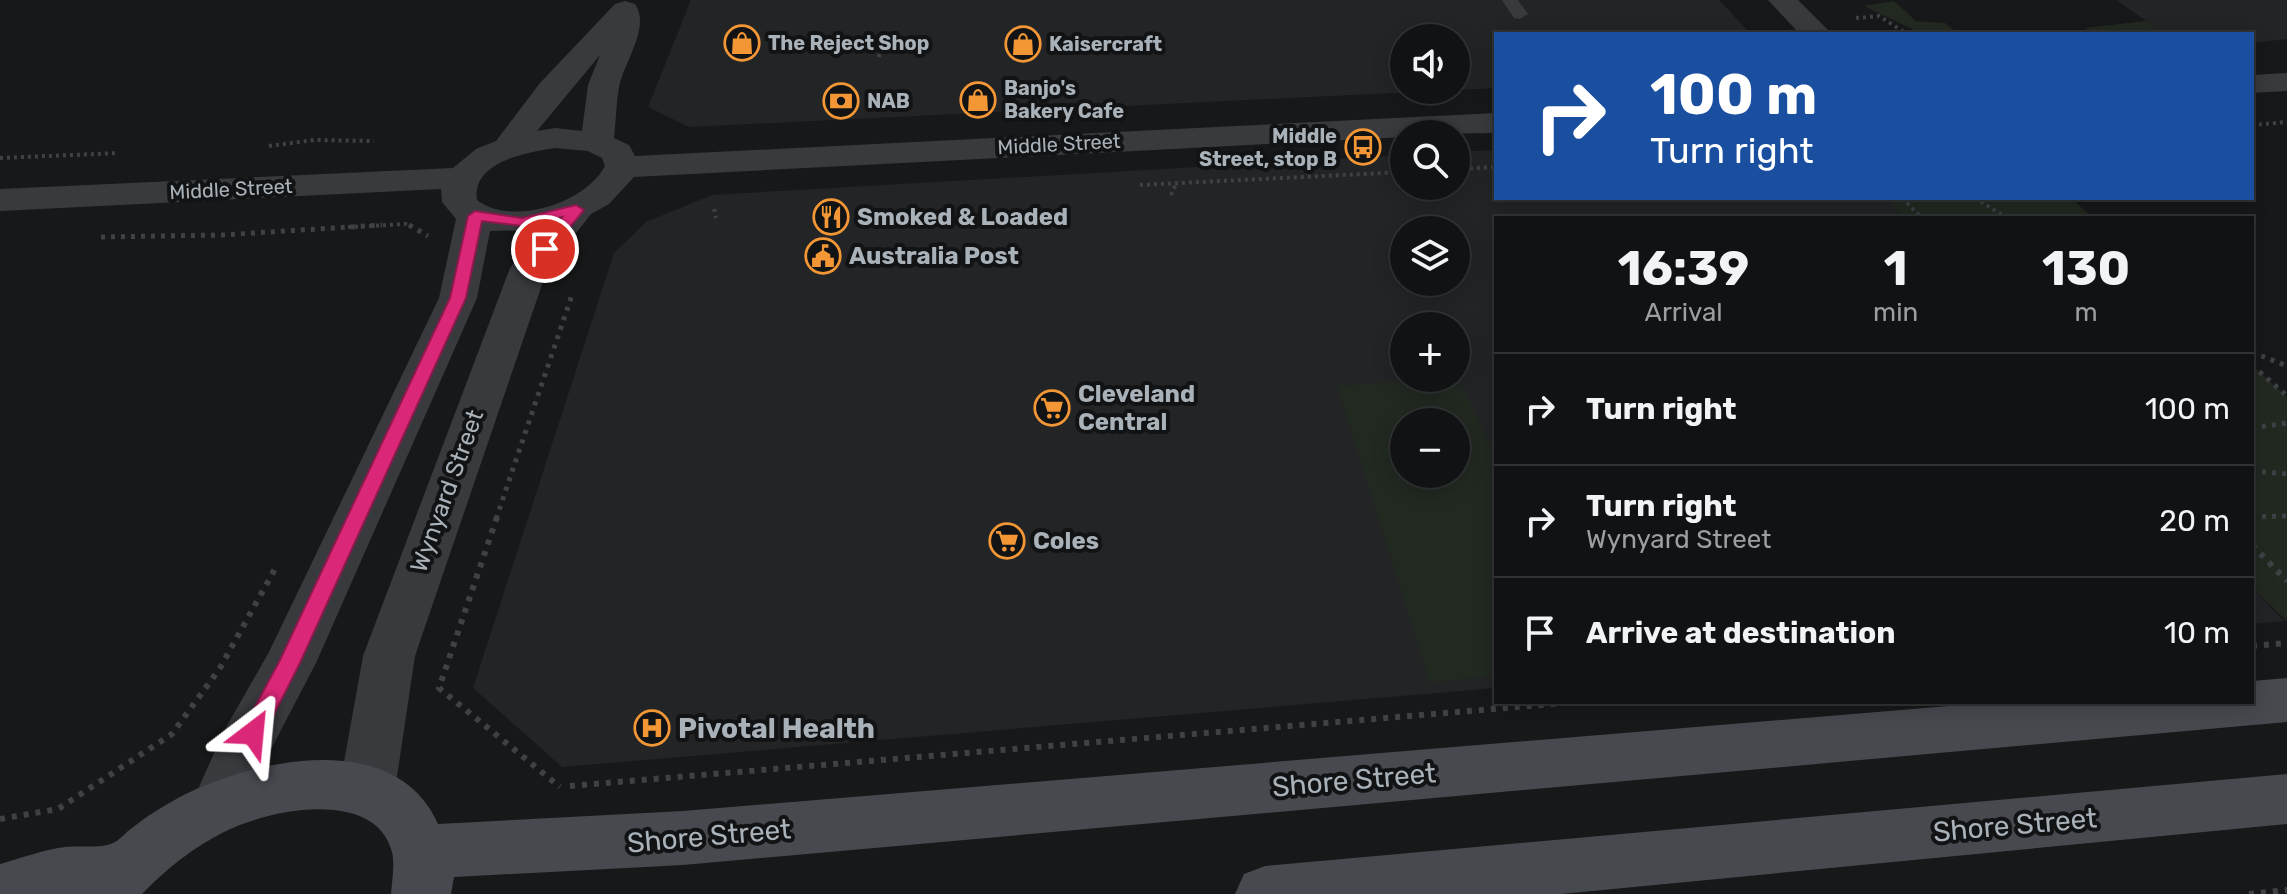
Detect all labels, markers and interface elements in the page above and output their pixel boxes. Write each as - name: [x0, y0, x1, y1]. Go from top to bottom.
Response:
- shop icon: The Reject Shop: [723, 24, 761, 62]
- map controls: [1390, 24, 1470, 488]
- button: sound: [1390, 24, 1470, 104]
- shop icon: Kaisercraft: [1004, 25, 1042, 63]
- place label: The Reject Shop: [768, 31, 929, 55]
- place label: Kaisercraft: [1049, 32, 1162, 56]
- text: 100 m: [1650, 62, 1817, 128]
- icon: right: [1518, 64, 1622, 168]
- place label: Banjo's Bakery Cafe: [1004, 76, 1124, 123]
- shop icon: Banjo's Bakery Cafe: [959, 81, 997, 119]
- bank icon: NAB: [822, 82, 860, 120]
- place label: NAB: [867, 89, 910, 113]
- button: search: [1390, 120, 1470, 200]
- place label: Middle Street, stop B: [1199, 124, 1337, 171]
- bus stop icon: Middle Street, stop B: [1344, 128, 1382, 166]
- street label: Middle Street: [997, 129, 1121, 159]
- text: Turn right: [1650, 129, 1814, 172]
- street label: Middle Street: [169, 174, 293, 204]
- restaurant icon: Smoked & Loaded: [812, 198, 850, 236]
- place label: Smoked & Loaded: [857, 203, 1068, 231]
- pin: [511, 215, 579, 283]
- button: layers: [1390, 216, 1470, 296]
- icon: arrive: [523, 227, 567, 271]
- public building icon: Australia Post: [804, 237, 842, 275]
- text: 16:39: [1618, 240, 1749, 297]
- text: 1: [1884, 240, 1908, 297]
- text: 130: [2042, 240, 2130, 297]
- place label: Australia Post: [849, 242, 1019, 270]
- text: Arrival: [1645, 297, 1723, 328]
- text: min: [1873, 297, 1918, 328]
- text: m: [2075, 297, 2098, 328]
- button: +: [1390, 312, 1470, 392]
- place label: Cleveland Central: [1078, 380, 1195, 436]
- icon: right: [1518, 387, 1562, 431]
- supermarket icon: Cleveland Central: [1033, 389, 1071, 427]
- text: Turn right: [1586, 391, 1737, 427]
- text: 100 m: [2145, 391, 2230, 427]
- street label: Wynyard Street: [405, 406, 489, 576]
- button: −: [1390, 408, 1470, 488]
- text: Turn right: [1586, 488, 1737, 524]
- icon: right: [1518, 499, 1562, 543]
- text: 20 m: [2159, 503, 2230, 539]
- supermarket icon: Coles: [988, 522, 1026, 560]
- text: Wynyard Street: [1586, 524, 1771, 555]
- place label: Coles: [1033, 527, 1099, 555]
- icon: arrive: [1518, 611, 1562, 655]
- text: Arrive at destination: [1586, 615, 1896, 651]
- text: 10 m: [2164, 615, 2230, 651]
- position arrow: [211, 691, 295, 775]
- hospital icon: Pivotal Health: [633, 709, 671, 747]
- place label: Pivotal Health: [678, 712, 875, 745]
- street label: Shore Street: [1271, 756, 1437, 804]
- street label: Shore Street: [1932, 801, 2098, 849]
- street label: Shore Street: [626, 812, 792, 860]

